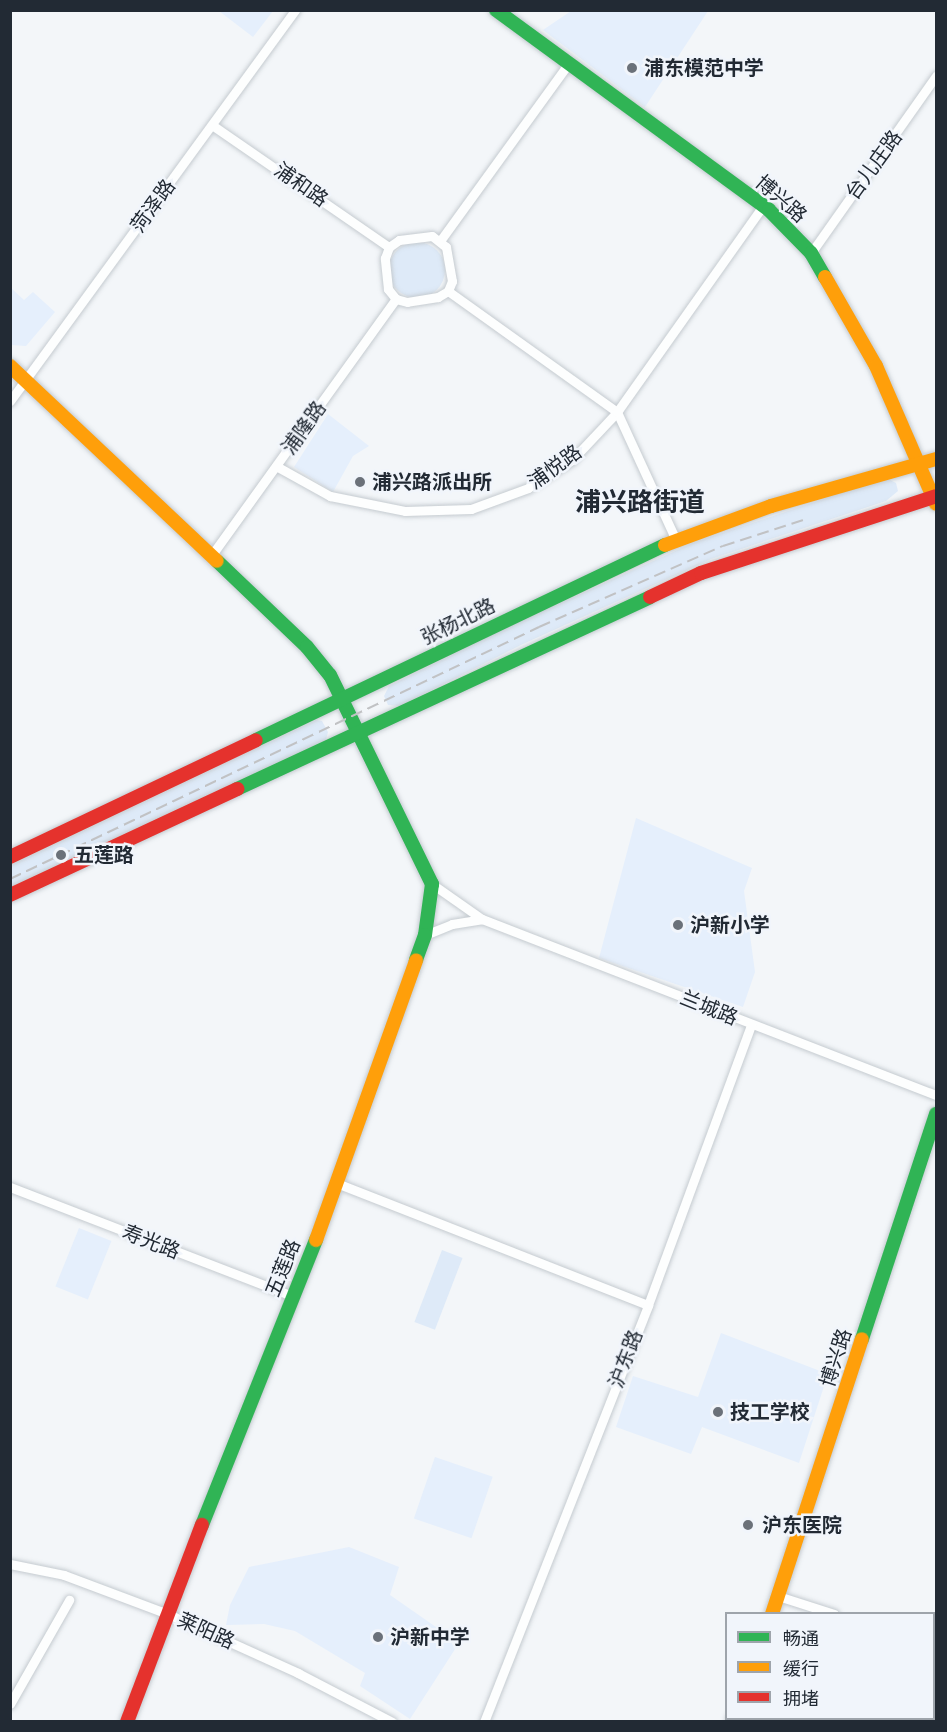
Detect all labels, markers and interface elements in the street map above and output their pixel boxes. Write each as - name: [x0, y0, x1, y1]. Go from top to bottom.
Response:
- place label: 浦东模范中学: [644, 56, 764, 80]
- marker: 浦东模范中学: [625, 61, 639, 75]
- street label: 台儿庄路: [841, 126, 907, 204]
- street label: 浦和路: [270, 158, 332, 212]
- street label: 博兴路: [750, 170, 812, 228]
- street label: 菏泽路: [126, 175, 180, 237]
- street label: 浦隆路: [277, 397, 331, 459]
- street label: 浦悦路: [524, 440, 586, 494]
- place label: 浦兴路派出所: [372, 470, 492, 494]
- marker: 浦兴路派出所: [353, 475, 367, 489]
- district label: 浦兴路街道: [575, 487, 705, 519]
- street label: 张杨北路: [417, 594, 499, 650]
- place label: 五莲路: [74, 843, 134, 867]
- marker: 五莲路: [52, 846, 70, 864]
- place label: 沪新小学: [690, 913, 770, 937]
- marker: 沪新小学: [671, 918, 685, 932]
- street label: 兰城路: [677, 986, 741, 1030]
- street label: 寿光路: [119, 1220, 183, 1264]
- street label: 五莲路: [261, 1236, 305, 1300]
- street label: 博兴路: [815, 1326, 857, 1390]
- street label: 沪东路: [604, 1327, 648, 1391]
- place label: 技工学校: [730, 1400, 810, 1424]
- marker: 技工学校: [711, 1405, 725, 1419]
- place label: 沪东医院: [762, 1513, 842, 1537]
- marker: 沪东医院: [739, 1516, 757, 1534]
- street label: 莱阳路: [174, 1608, 238, 1654]
- legend: [725, 1612, 935, 1720]
- place label: 沪新中学: [390, 1625, 470, 1649]
- text: 畅通: [783, 1628, 819, 1649]
- marker: 沪新中学: [371, 1630, 385, 1644]
- text: 缓行: [783, 1658, 819, 1679]
- text: 拥堵: [783, 1688, 819, 1709]

